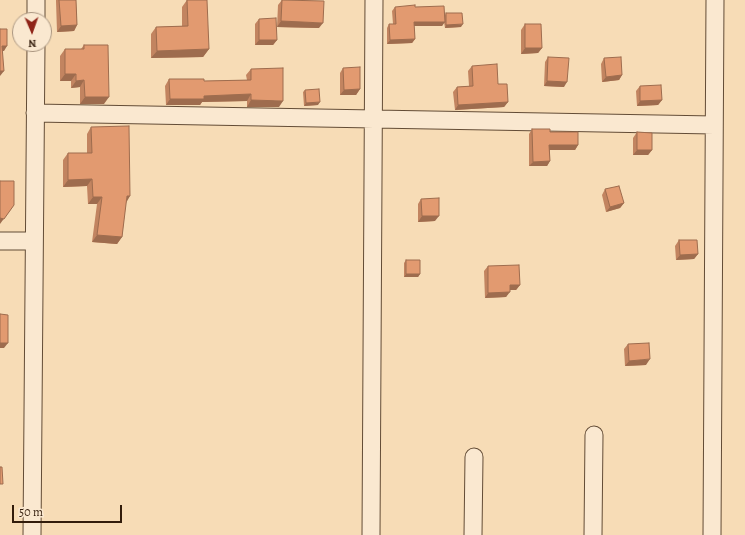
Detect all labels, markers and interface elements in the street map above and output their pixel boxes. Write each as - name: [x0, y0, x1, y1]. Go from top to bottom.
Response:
- north arrow: [12, 12, 52, 52]
- text: N: [28, 36, 37, 51]
- scale bar: [14, 497, 124, 523]
- text: 50 m: [19, 504, 43, 520]

